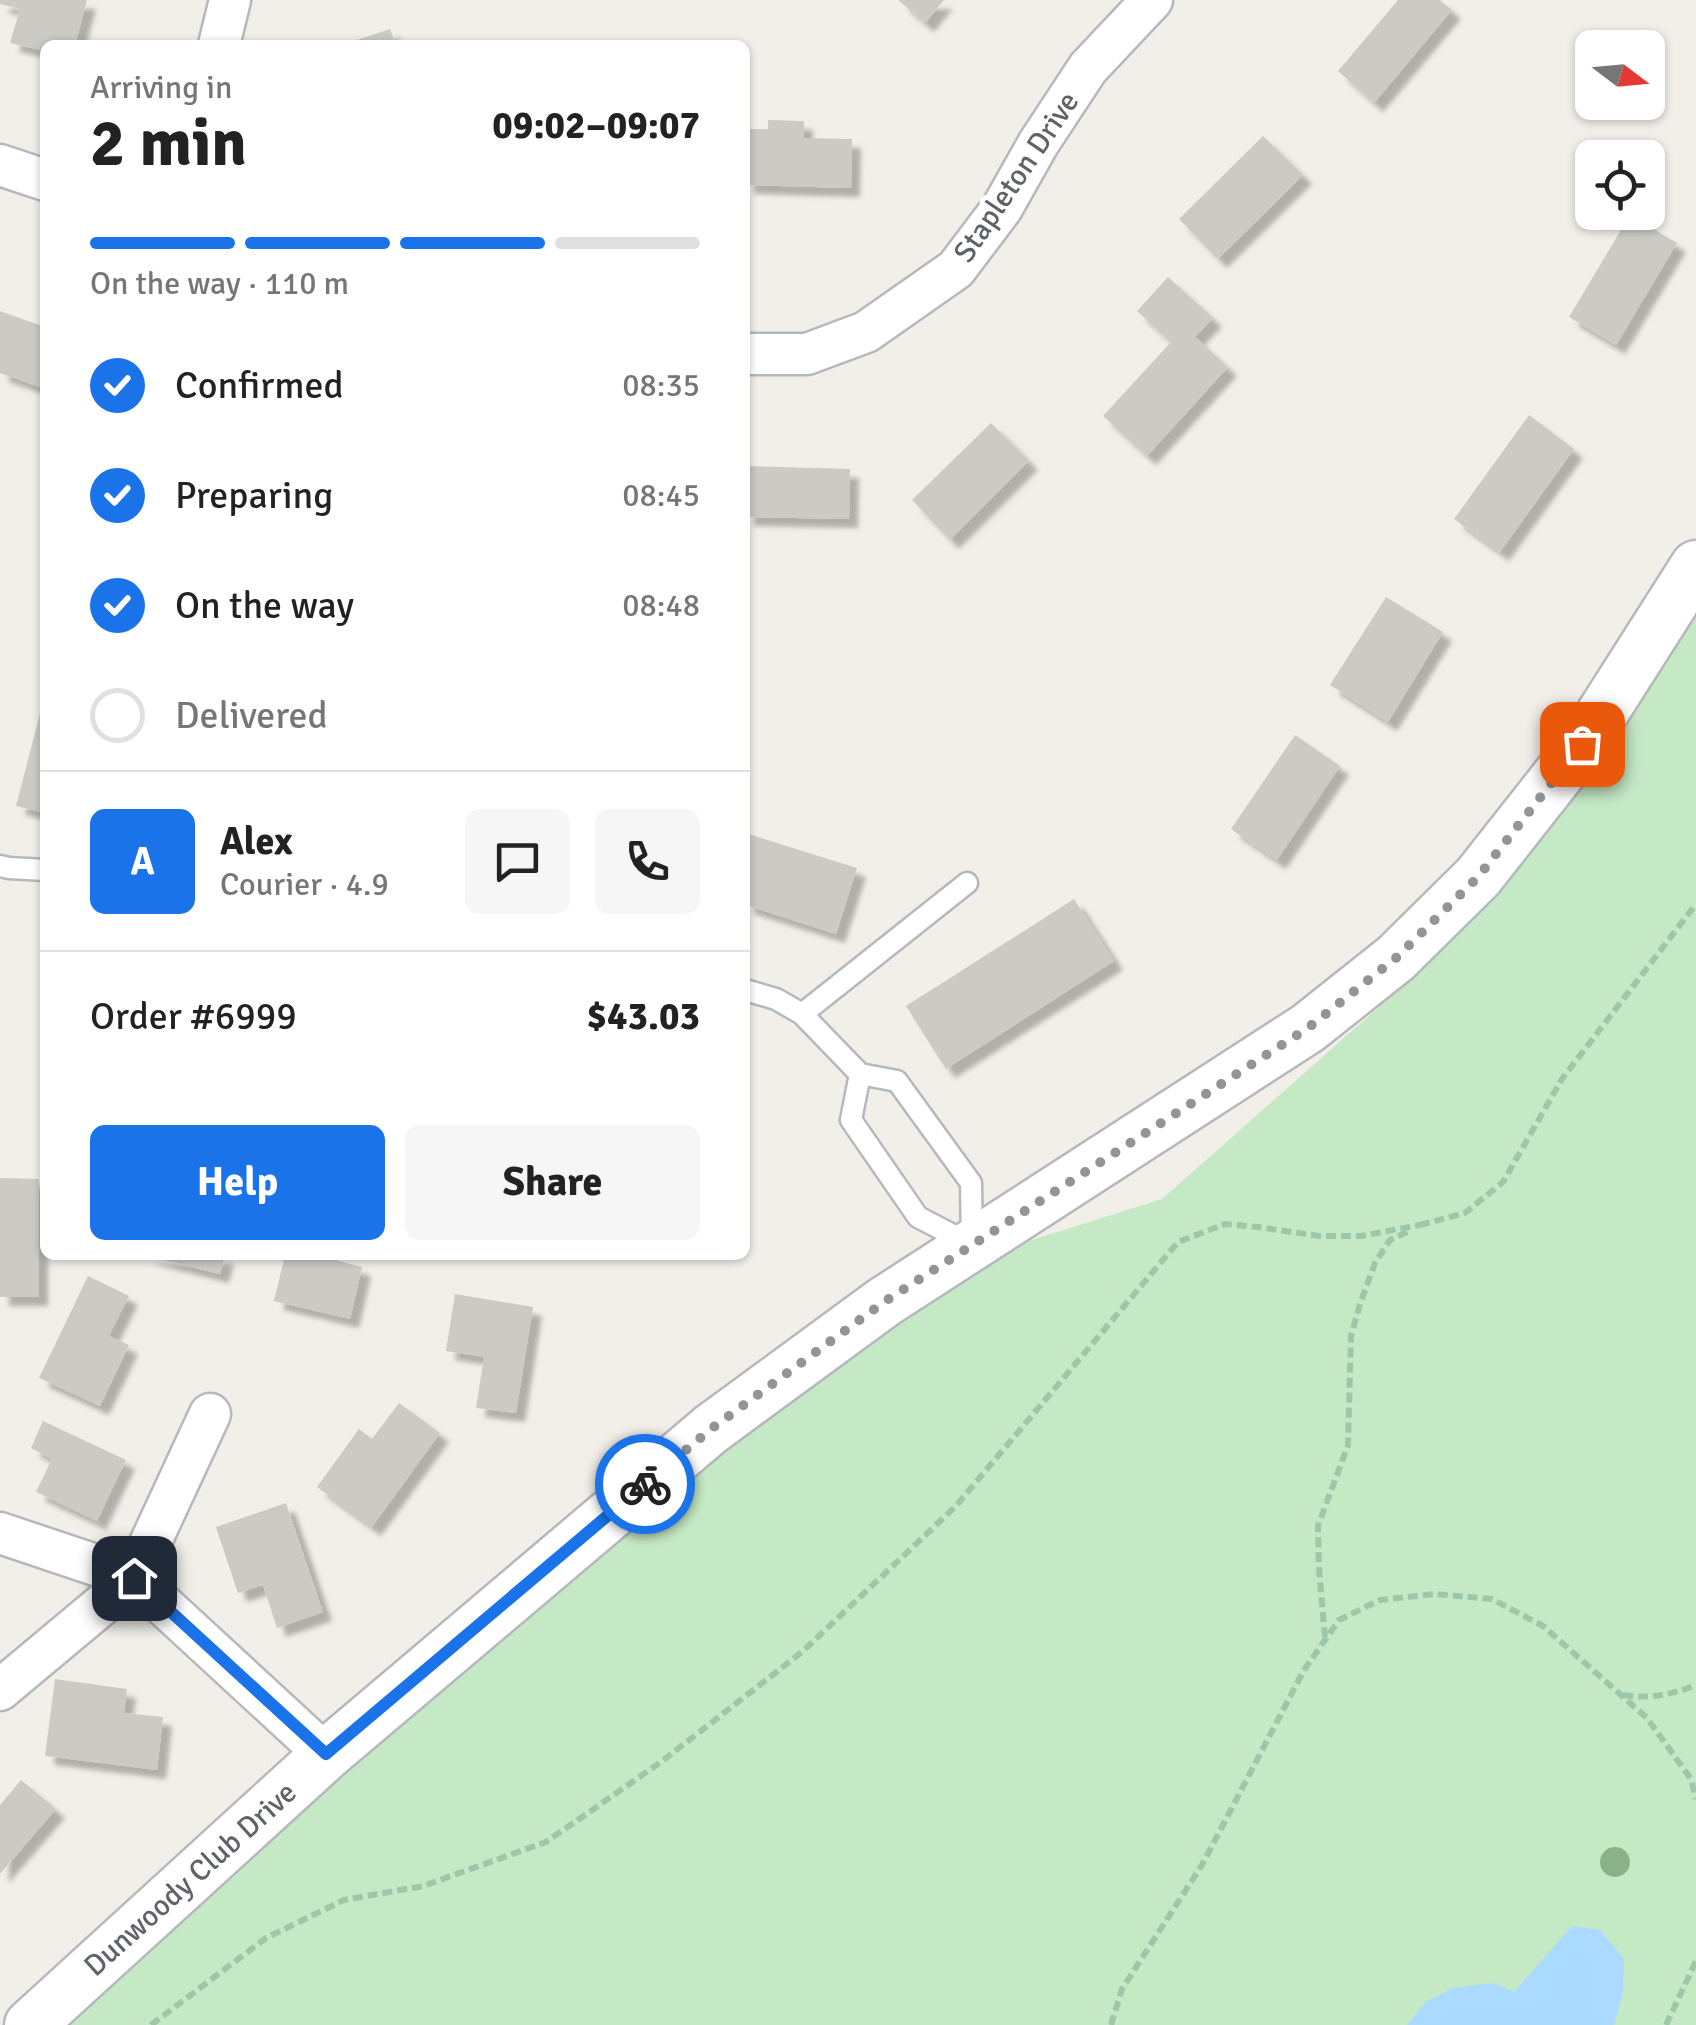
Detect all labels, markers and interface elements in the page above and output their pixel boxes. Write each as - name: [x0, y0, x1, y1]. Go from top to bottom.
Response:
- north arrow: [1575, 30, 1665, 120]
- map controls: [1575, 30, 1665, 230]
- text: Arriving in: [90, 68, 232, 107]
- street label: Stapleton Drive: [946, 85, 1087, 270]
- text: 09:02–09:07: [492, 102, 700, 149]
- text: 2 min: [90, 104, 247, 184]
- button: locate: [1575, 140, 1665, 230]
- text: On the way · 110 m: [90, 264, 349, 303]
- icon: check: [90, 358, 145, 413]
- text: Confirmed: [175, 362, 344, 409]
- text: 08:35: [622, 366, 700, 405]
- icon: check: [90, 468, 145, 523]
- text: Preparing: [175, 472, 333, 519]
- text: 08:45: [622, 476, 700, 515]
- icon: check: [90, 578, 145, 633]
- text: On the way: [175, 582, 354, 629]
- text: 08:48: [622, 586, 700, 625]
- text: Delivered: [175, 692, 328, 739]
- pin: [1540, 702, 1625, 787]
- icon: bag: [1555, 717, 1610, 772]
- button: chat: [465, 809, 570, 914]
- button: phone: [595, 809, 700, 914]
- text: Alex: [220, 818, 293, 865]
- text: A: [130, 838, 155, 885]
- text: Courier · 4.9: [220, 865, 389, 904]
- text: Order #6999: [90, 993, 297, 1040]
- text: $43.03: [587, 993, 700, 1040]
- button: Help: [90, 1125, 385, 1240]
- button: Share: [405, 1125, 700, 1240]
- courier: [595, 1434, 695, 1534]
- icon: bike: [618, 1457, 673, 1512]
- pin: [92, 1536, 177, 1621]
- icon: home: [107, 1551, 162, 1606]
- street label: Dunwoody Club Drive: [76, 1774, 304, 1985]

